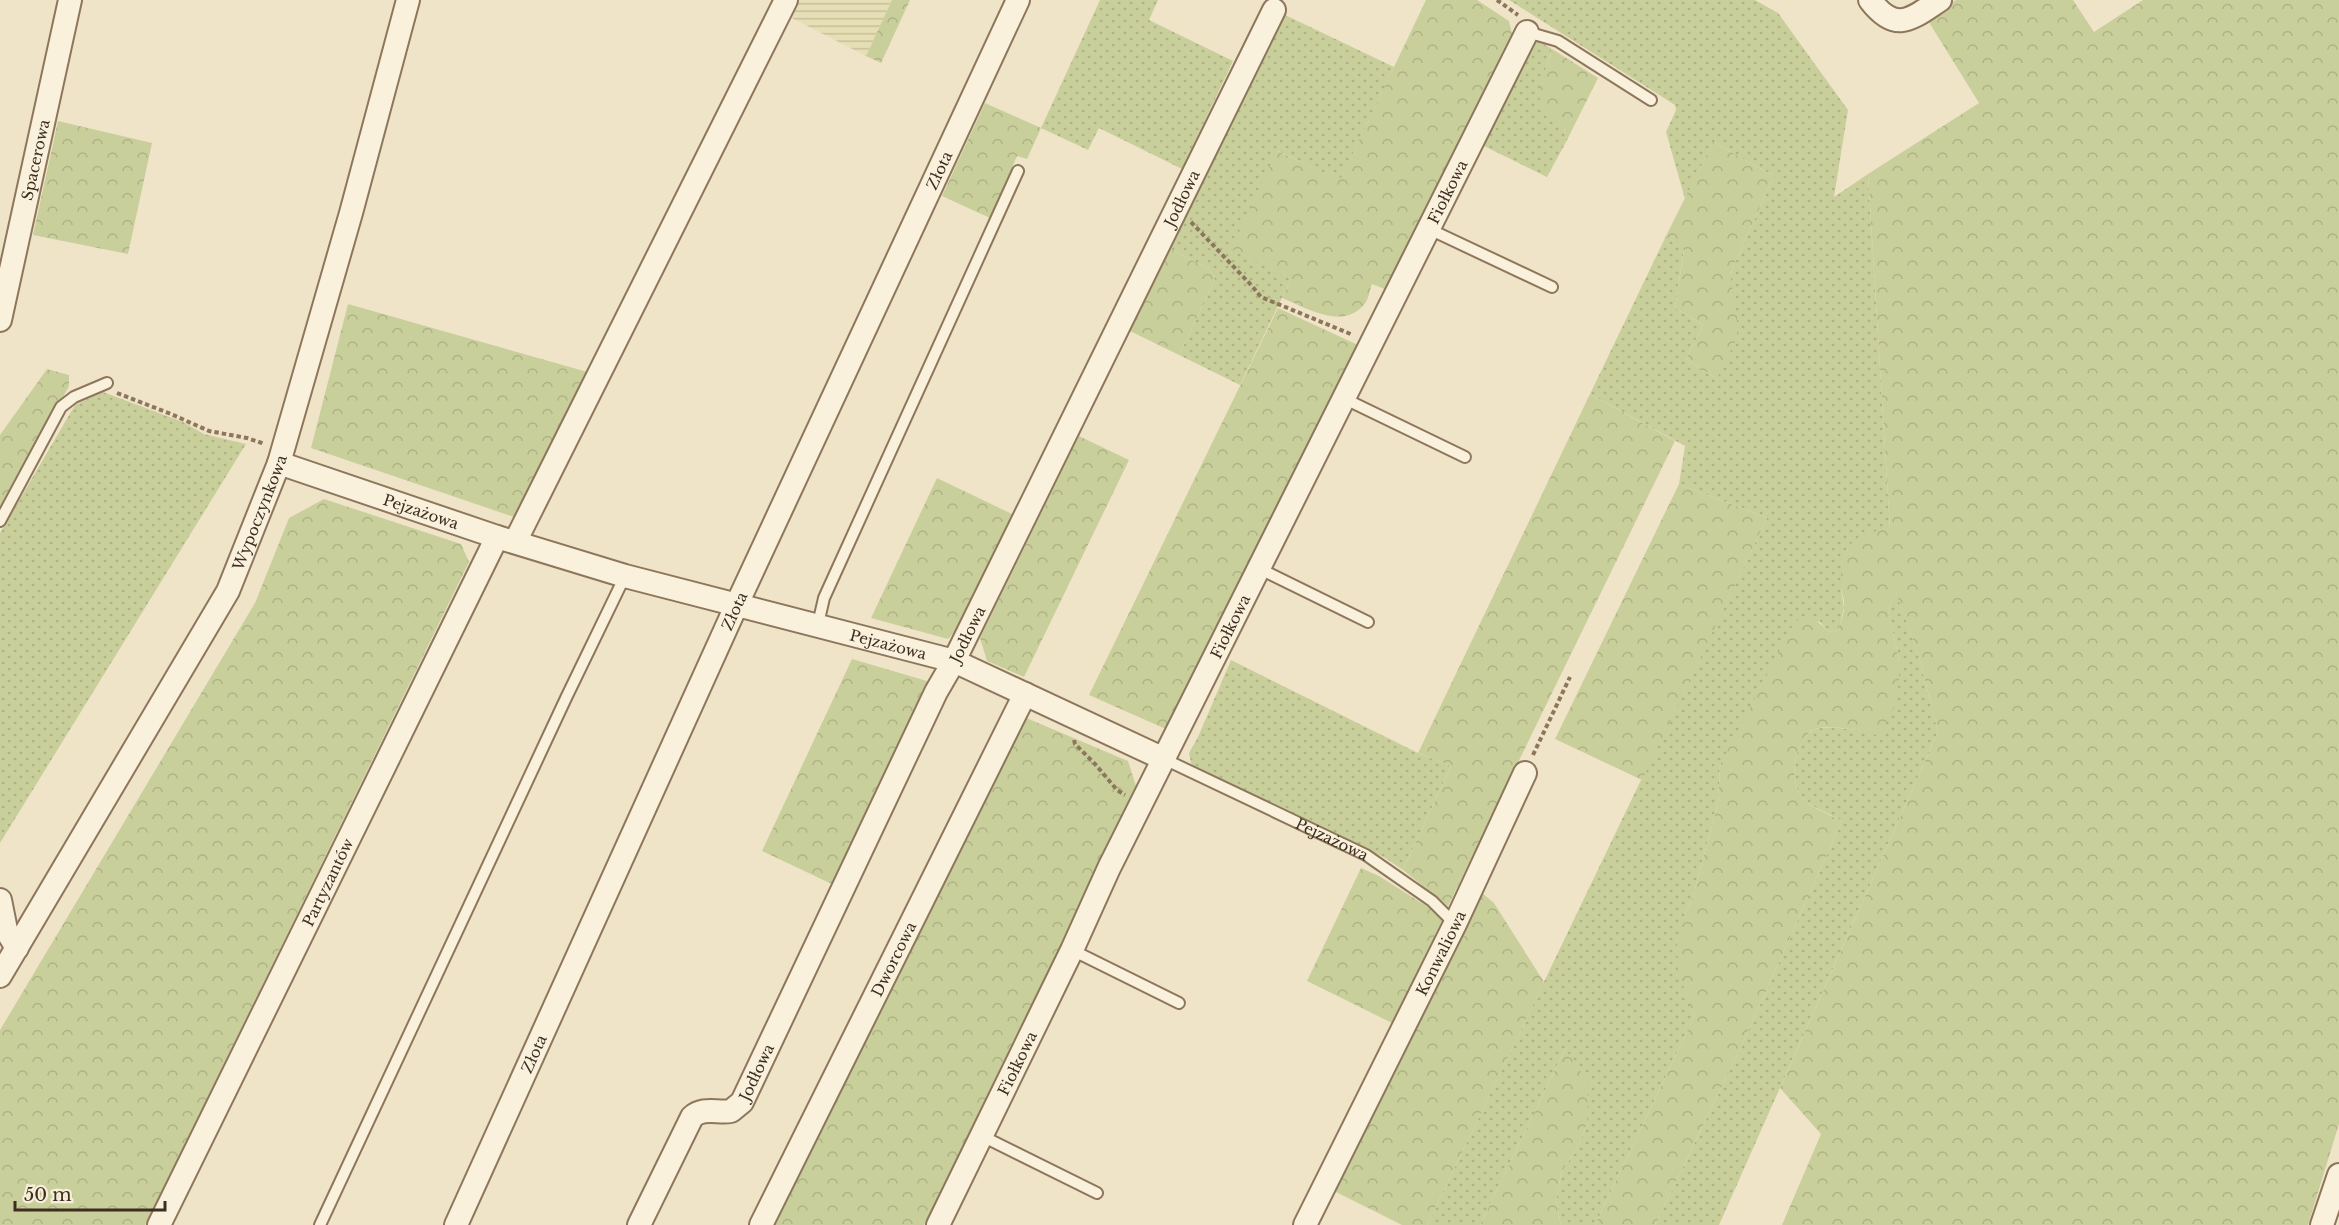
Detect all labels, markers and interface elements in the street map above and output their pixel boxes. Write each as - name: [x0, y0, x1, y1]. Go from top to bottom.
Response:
- street label: Spacerowa: [17, 117, 53, 202]
- street label: Złota: [922, 147, 956, 193]
- street label: Fiołkowa: [1423, 156, 1471, 227]
- street label: Jodłowa: [1159, 166, 1204, 232]
- street label: Wypoczynkowa: [227, 452, 290, 574]
- street label: Pejzażowa: [381, 490, 462, 533]
- street label: Złota: [717, 588, 751, 633]
- street label: Fiołkowa: [1206, 591, 1254, 662]
- street label: Jodłowa: [944, 602, 989, 668]
- street label: Pejzażowa: [848, 625, 929, 663]
- street label: Pejzażowa: [1292, 813, 1372, 865]
- street label: Partyzantów: [298, 835, 357, 929]
- street label: Konwaliowa: [1411, 907, 1470, 999]
- street label: Dworcowa: [867, 918, 920, 1000]
- street label: Fiołkowa: [993, 1027, 1041, 1098]
- street label: Złota: [517, 1031, 551, 1076]
- street label: Jodłowa: [734, 1040, 778, 1105]
- scale bar: [15, 1174, 165, 1212]
- text: 50 m: [24, 1184, 72, 1206]

